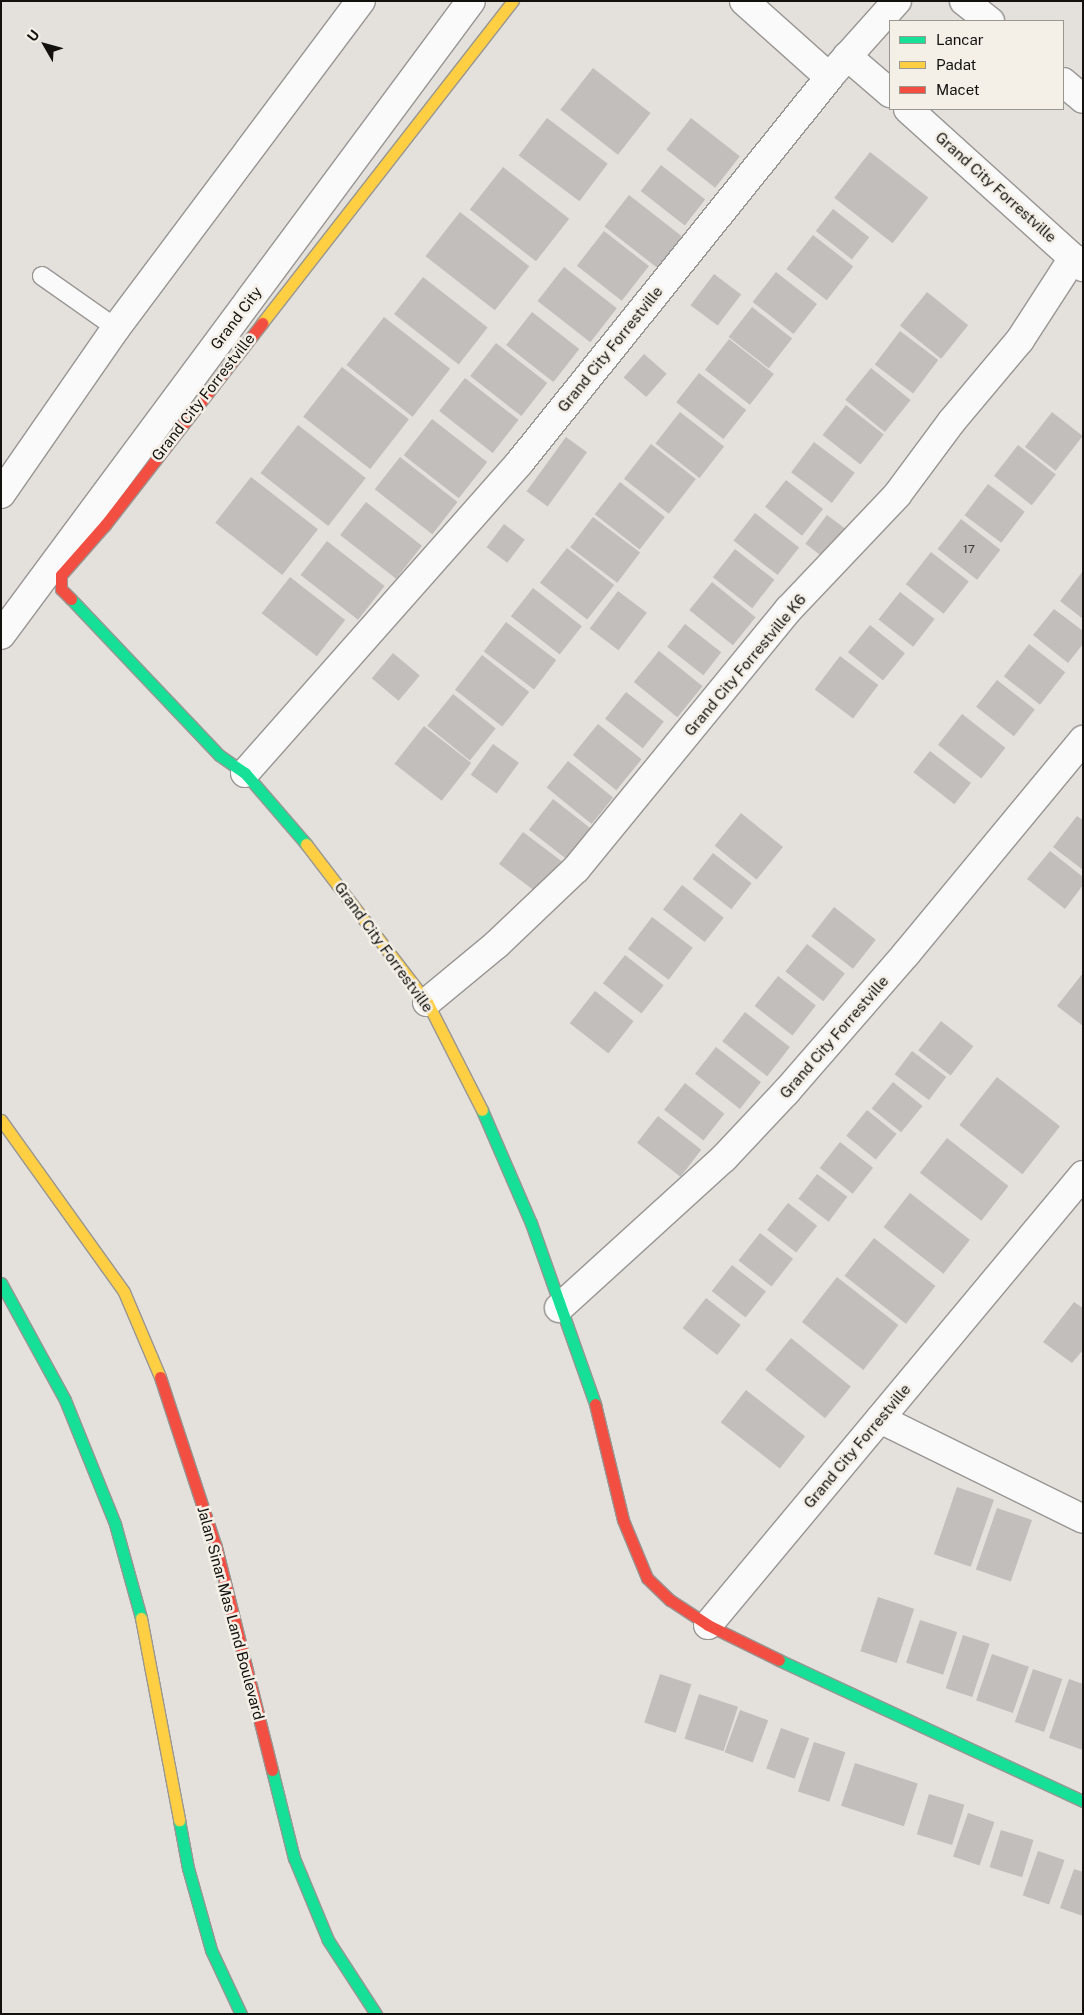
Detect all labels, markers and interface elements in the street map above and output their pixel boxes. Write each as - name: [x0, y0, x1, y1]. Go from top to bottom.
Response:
- north arrow: [20, 20, 70, 70]
- legend: [889, 20, 1064, 110]
- text: U: [24, 27, 43, 45]
- text: Lancar: [936, 31, 984, 48]
- text: Padat: [936, 56, 976, 73]
- text: Macet: [936, 81, 980, 98]
- street label: Grand City Forrestville: [932, 128, 1060, 246]
- street label: Grand City: [207, 283, 265, 353]
- street label: Grand City Forrestville: [554, 283, 666, 415]
- street label: Grand City Forrestville: [148, 330, 258, 464]
- house number: 17: [963, 543, 975, 557]
- street label: Grand City Forrestville K6: [680, 590, 810, 740]
- street label: Grand City Forrestville: [331, 878, 437, 1016]
- street label: Grand City Forrestville: [776, 972, 892, 1102]
- street label: Grand City Forrestville: [800, 1380, 914, 1512]
- street label: Jalan Sinar Mas Land Boulevard: [194, 1504, 268, 1722]

